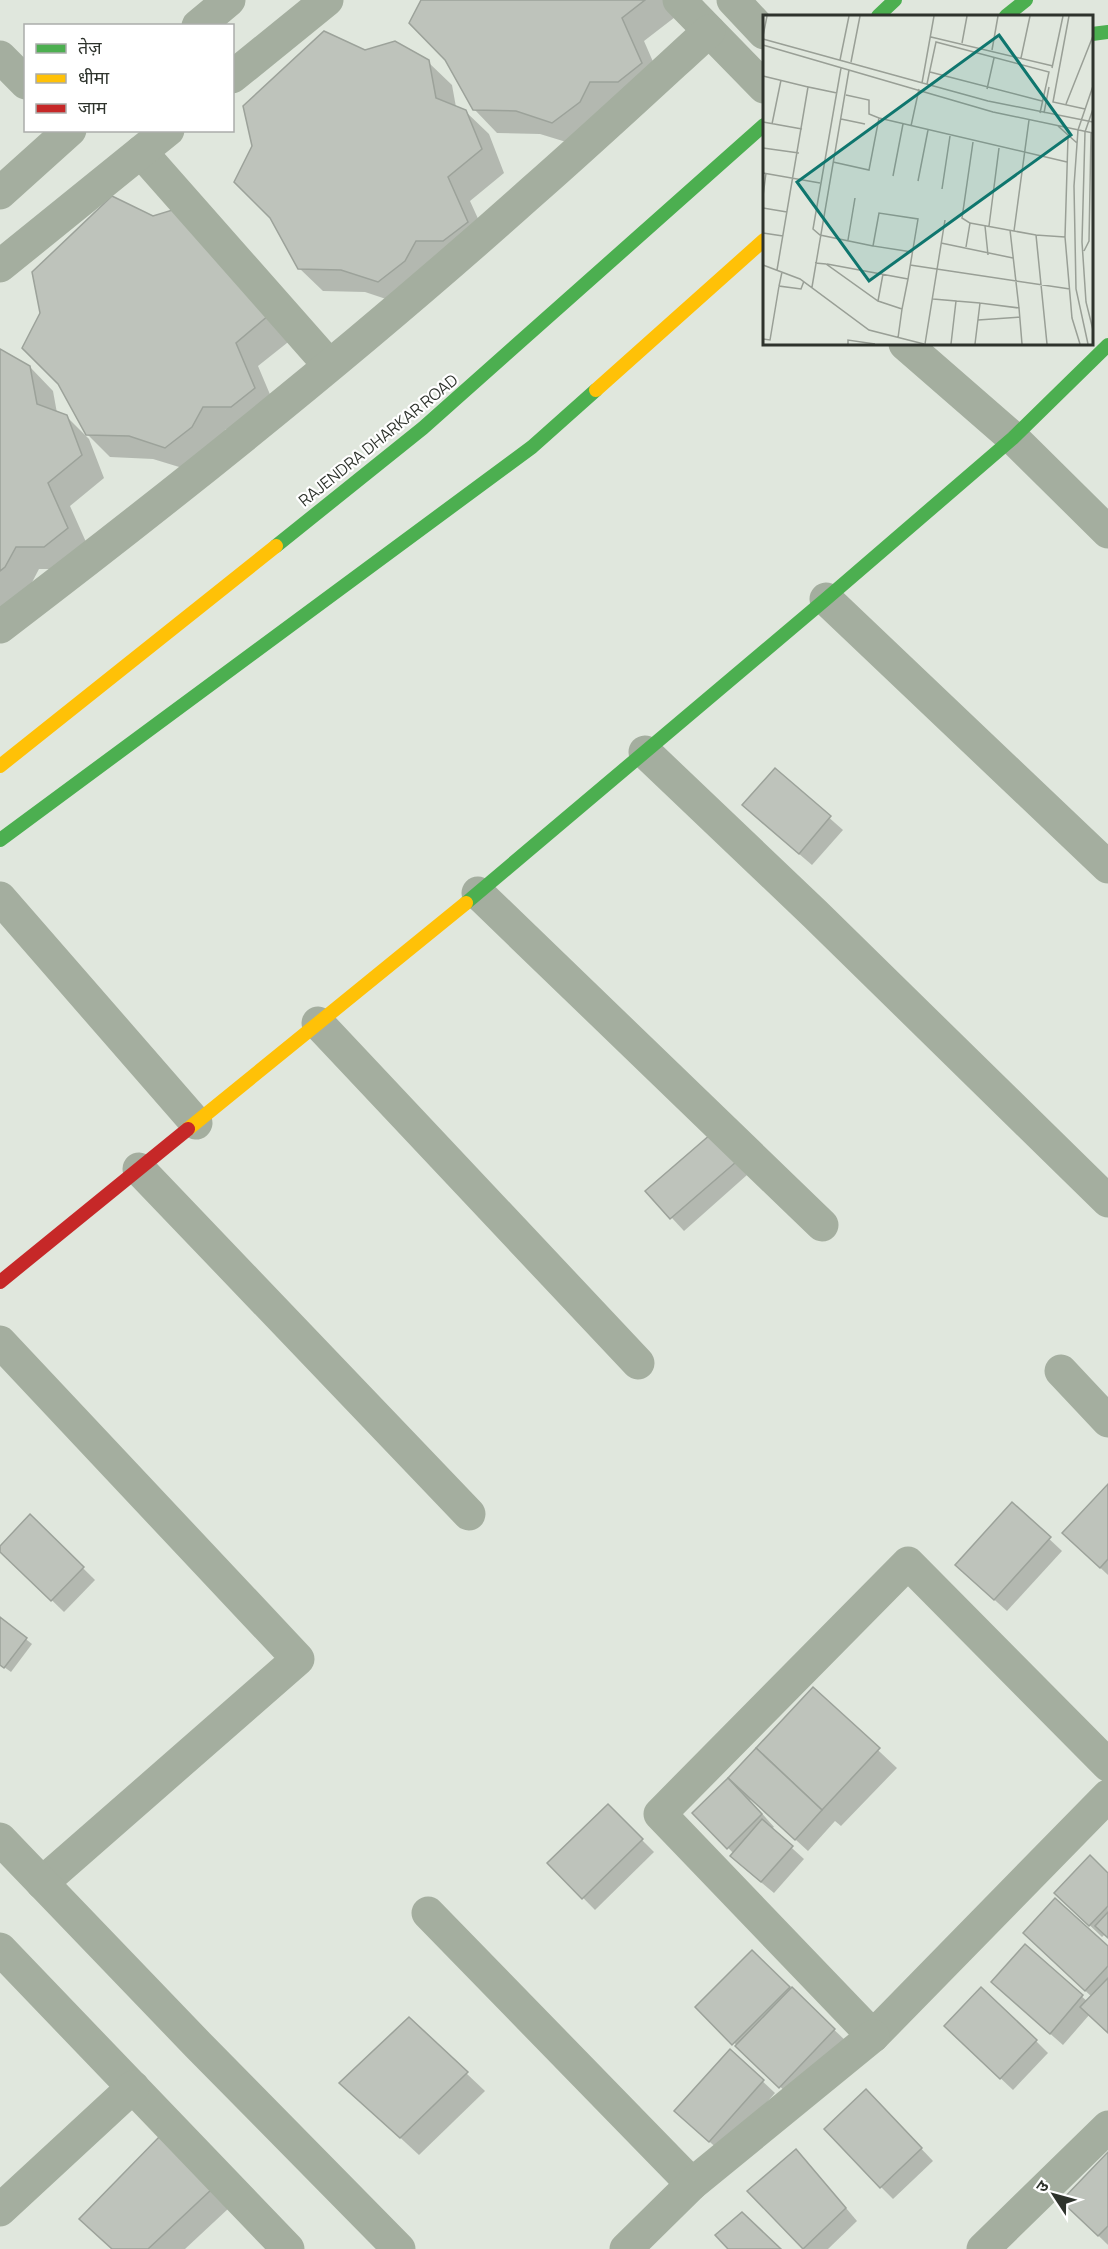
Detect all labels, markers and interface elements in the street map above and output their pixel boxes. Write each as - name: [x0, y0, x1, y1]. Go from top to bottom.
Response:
- inset map: [763, 15, 1093, 345]
- legend: [24, 24, 234, 132]
- text: तेज़: [78, 35, 102, 59]
- text: धीमा: [78, 65, 109, 89]
- text: जाम: [78, 95, 108, 119]
- street label: RAJENDRA DHARKAR ROAD: [294, 369, 462, 511]
- north arrow: [1024, 2165, 1084, 2225]
- text: उ: [1030, 2175, 1054, 2196]

